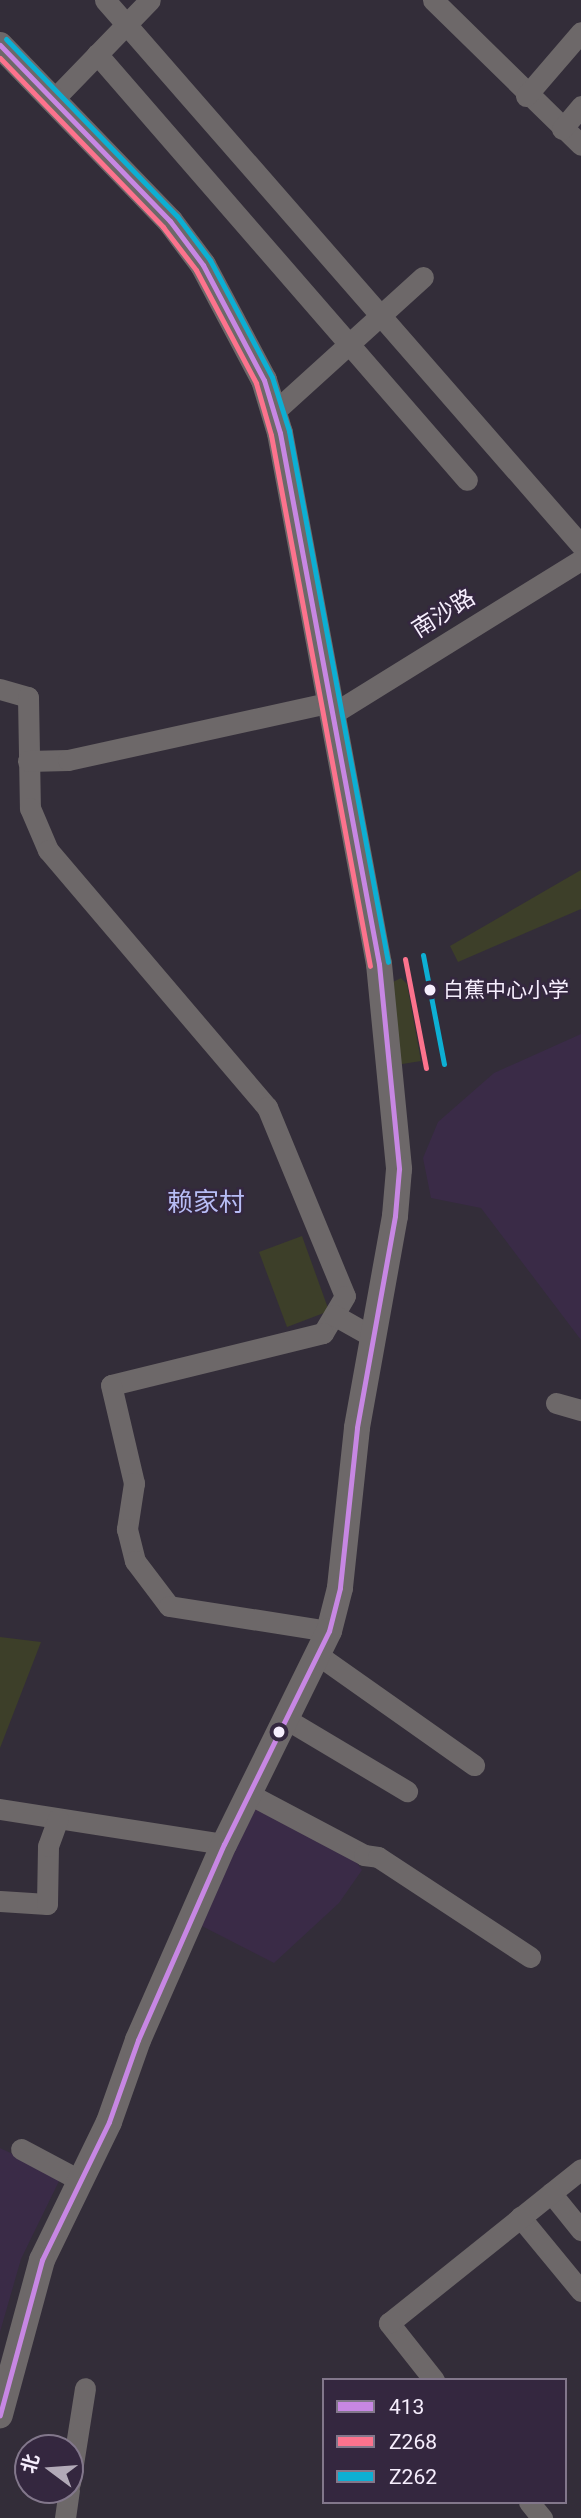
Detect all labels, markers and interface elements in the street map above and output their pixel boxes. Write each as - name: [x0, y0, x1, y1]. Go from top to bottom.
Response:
- street label: 南沙路: [407, 584, 481, 644]
- place label: 白蕉中心小学: [443, 977, 569, 1003]
- marker: 白蕉中心小学: [423, 983, 437, 997]
- district label: 赖家村: [167, 1187, 245, 1219]
- unlabelled marker: [272, 1725, 286, 1739]
- legend: [322, 2378, 567, 2504]
- text: 413: [389, 2395, 424, 2419]
- text: Z268: [389, 2430, 437, 2454]
- north arrow: [14, 2434, 84, 2504]
- text: 北: [17, 2451, 44, 2476]
- text: Z262: [389, 2465, 437, 2489]

